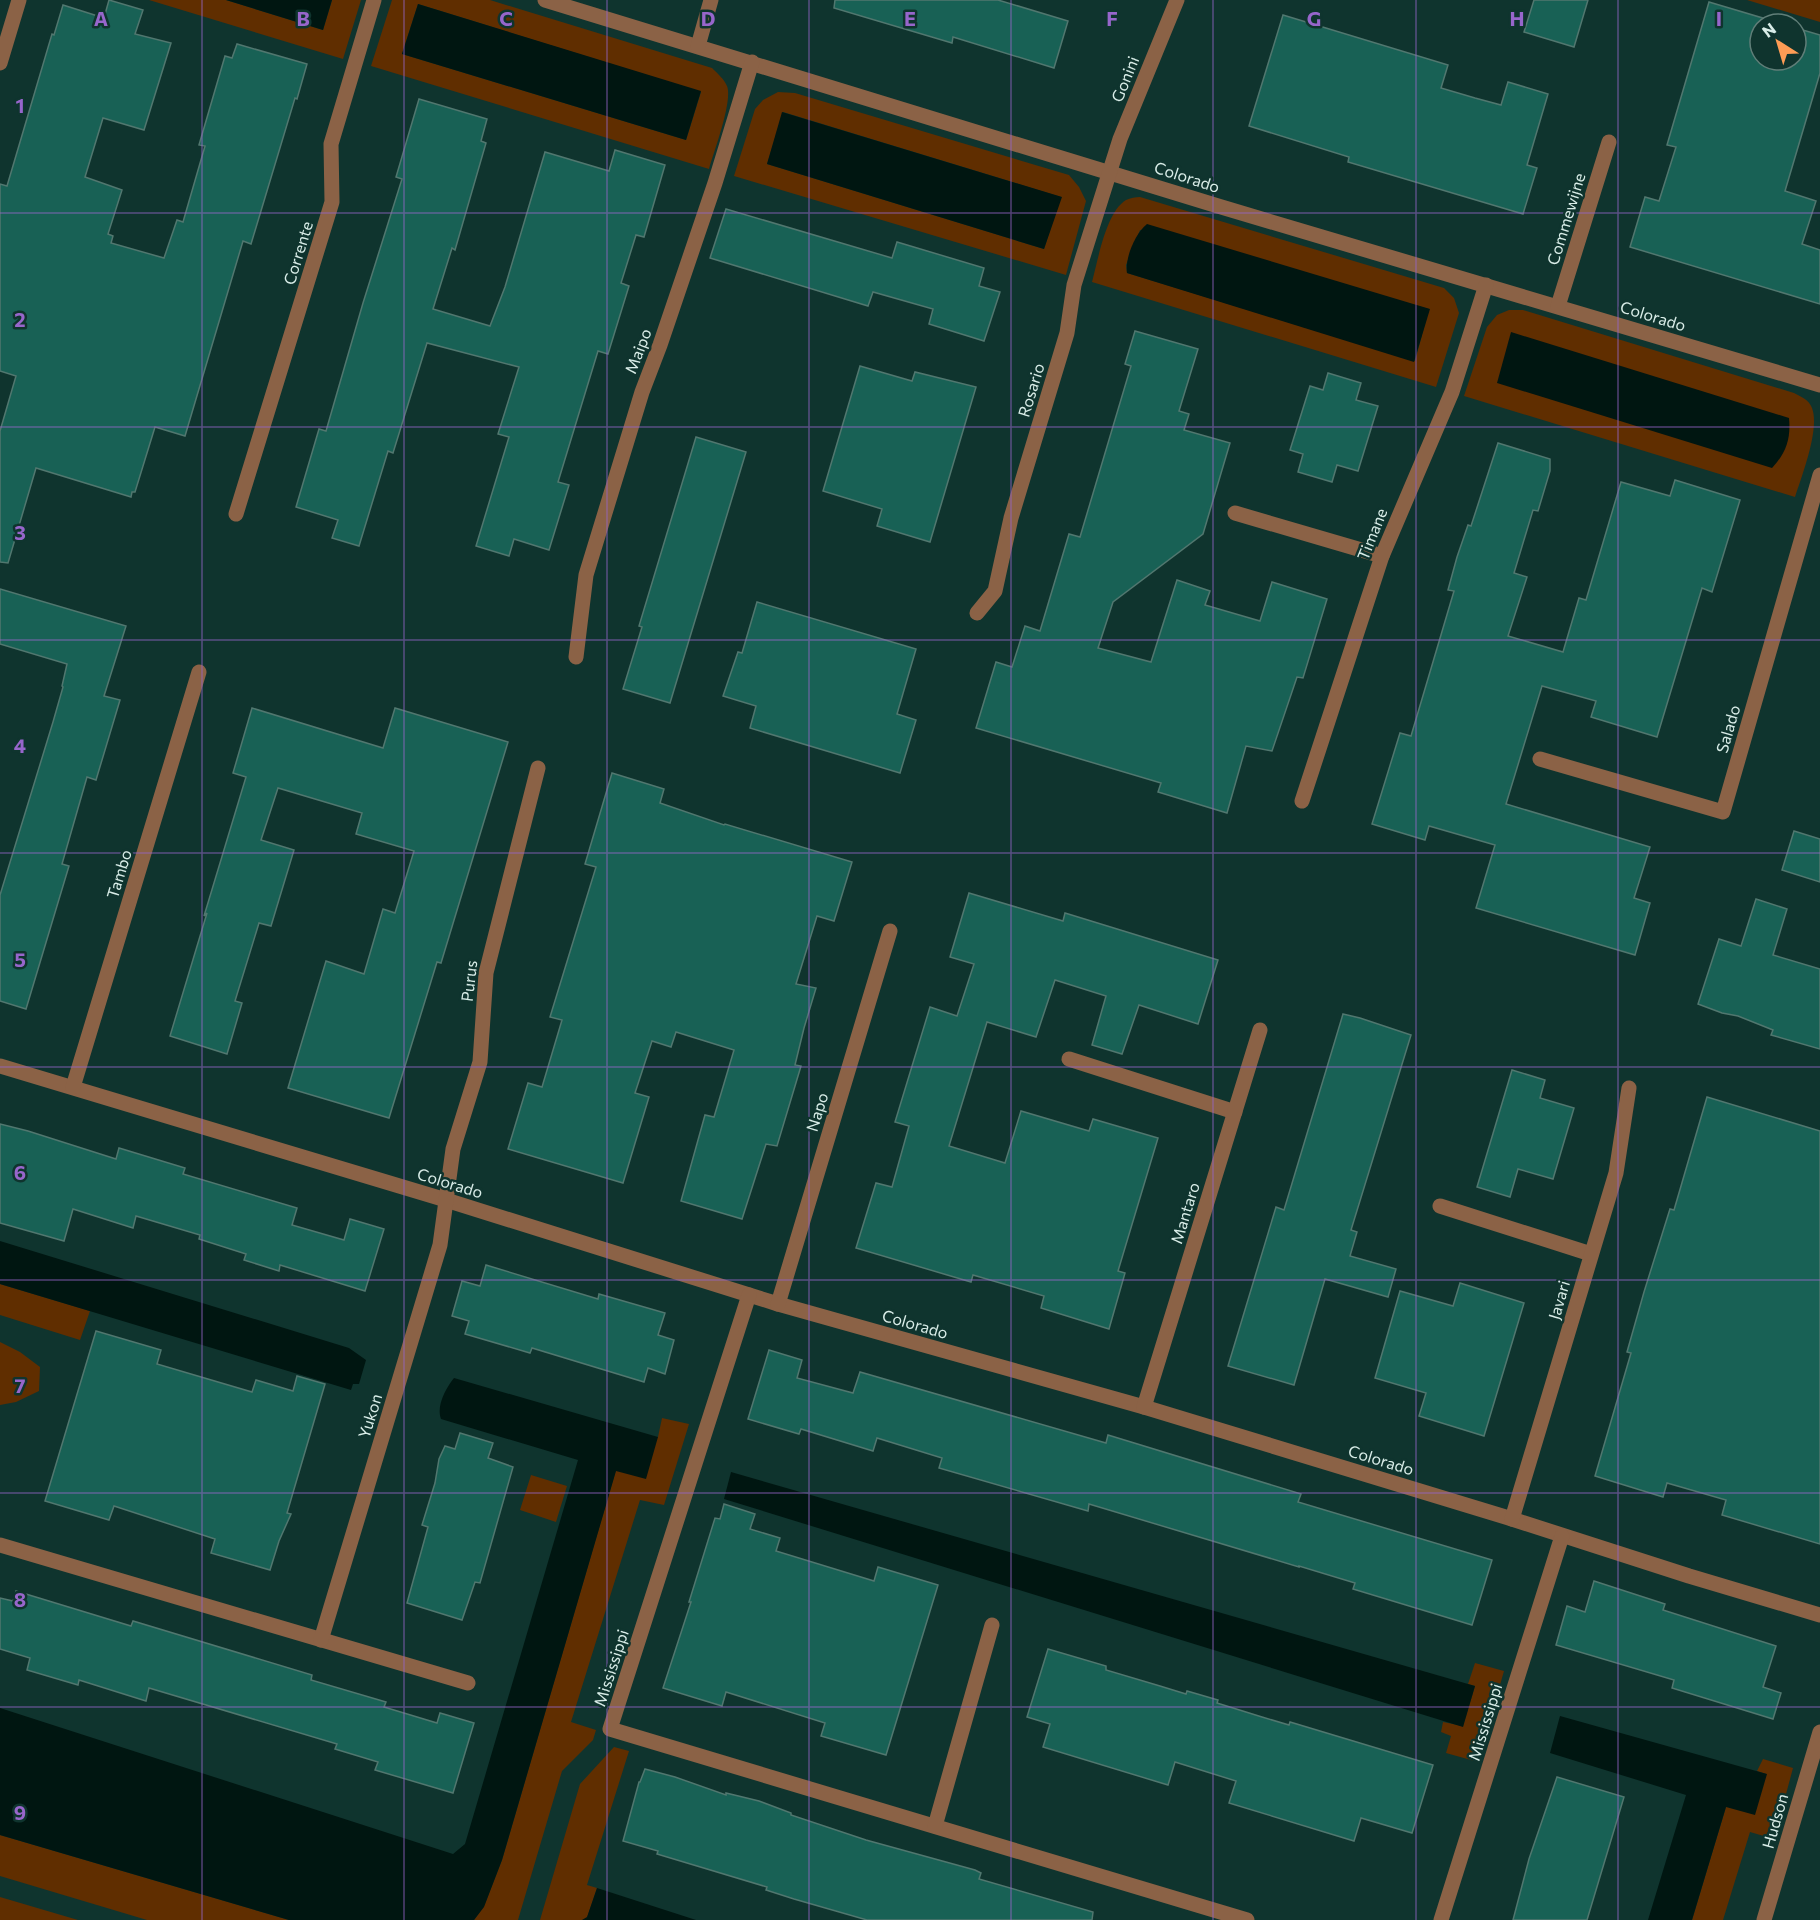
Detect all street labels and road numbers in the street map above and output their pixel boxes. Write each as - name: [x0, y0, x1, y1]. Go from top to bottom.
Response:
- street label: Gonini: [1107, 53, 1142, 105]
- street label: Colorado: [1152, 157, 1222, 196]
- street label: Commewijne: [1543, 171, 1589, 267]
- street label: Corrente: [279, 219, 316, 287]
- street label: Colorado: [1618, 297, 1688, 334]
- street label: Maipo: [620, 326, 655, 376]
- street label: Rosario: [1013, 361, 1048, 419]
- street label: Timane: [1353, 505, 1391, 563]
- street label: Salado: [1712, 703, 1743, 755]
- street label: Tambo: [102, 847, 135, 901]
- street label: Purus: [457, 959, 480, 1003]
- street label: Napo: [802, 1090, 831, 1134]
- street label: Colorado: [415, 1164, 485, 1201]
- street label: Mantaro: [1166, 1180, 1203, 1246]
- street label: Javari: [1544, 1278, 1573, 1322]
- street label: Colorado: [880, 1305, 950, 1342]
- street label: Yukon: [354, 1391, 385, 1440]
- street label: Colorado: [1346, 1441, 1416, 1478]
- street label: Mississippi: [589, 1627, 632, 1709]
- street label: Mississippi: [1464, 1681, 1505, 1763]
- street label: Hudson: [1758, 1791, 1791, 1850]

